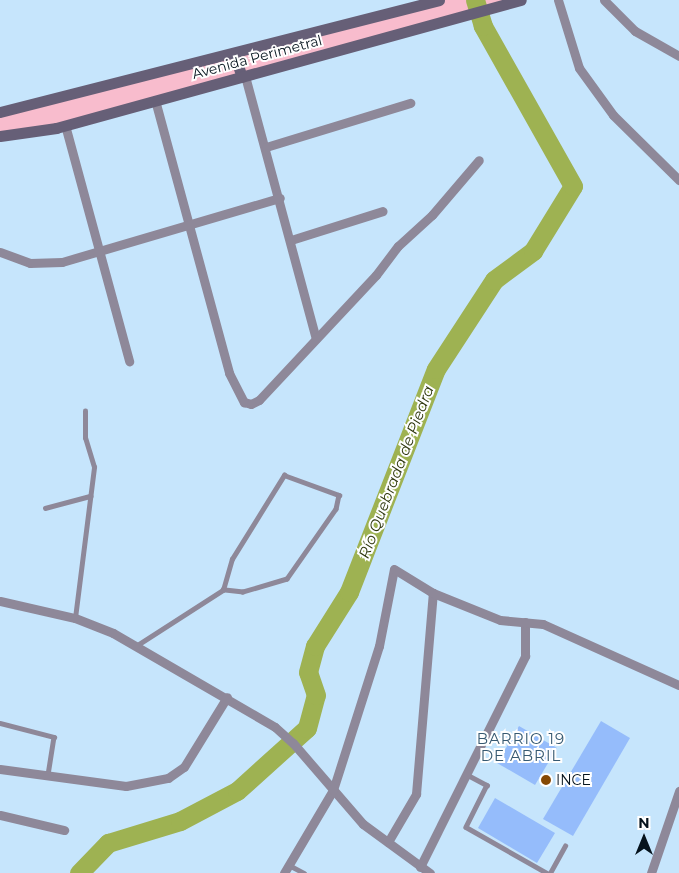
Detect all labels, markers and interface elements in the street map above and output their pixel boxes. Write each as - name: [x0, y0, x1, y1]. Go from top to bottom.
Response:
- street label: Avenida Perimetral: [190, 32, 324, 82]
- water label: Río Quebrada de Piedra: [355, 383, 437, 561]
- district label: BARRIO 19 DE ABRIL: [476, 729, 566, 764]
- place label: INCE: [556, 772, 591, 788]
- marker: INCE: [540, 774, 552, 786]
- north arrow: [619, 813, 669, 863]
- text: N: [638, 814, 650, 832]

